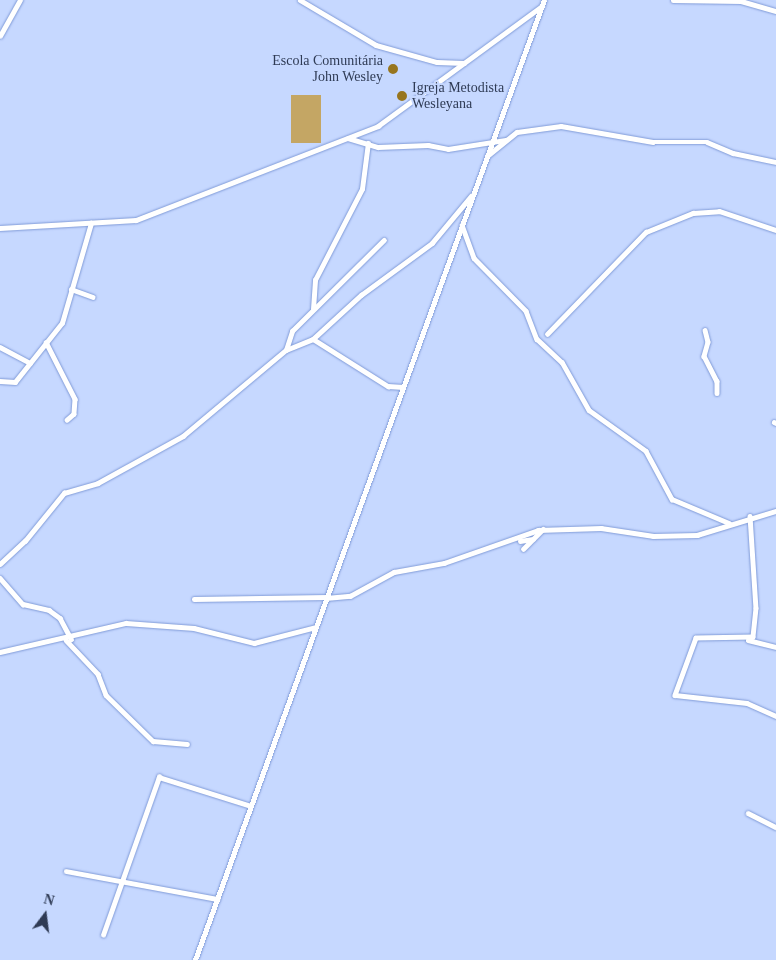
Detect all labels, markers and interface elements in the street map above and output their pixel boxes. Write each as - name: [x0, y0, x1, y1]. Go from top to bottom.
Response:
- place label: Escola Comunitária John Wesley: [272, 53, 383, 85]
- marker: Escola Comunitária John Wesley: [387, 63, 399, 75]
- place label: Igreja Metodista Wesleyana: [412, 80, 504, 112]
- marker: Igreja Metodista Wesleyana: [396, 90, 408, 102]
- north arrow: [20, 890, 70, 940]
- text: N: [42, 891, 56, 909]

